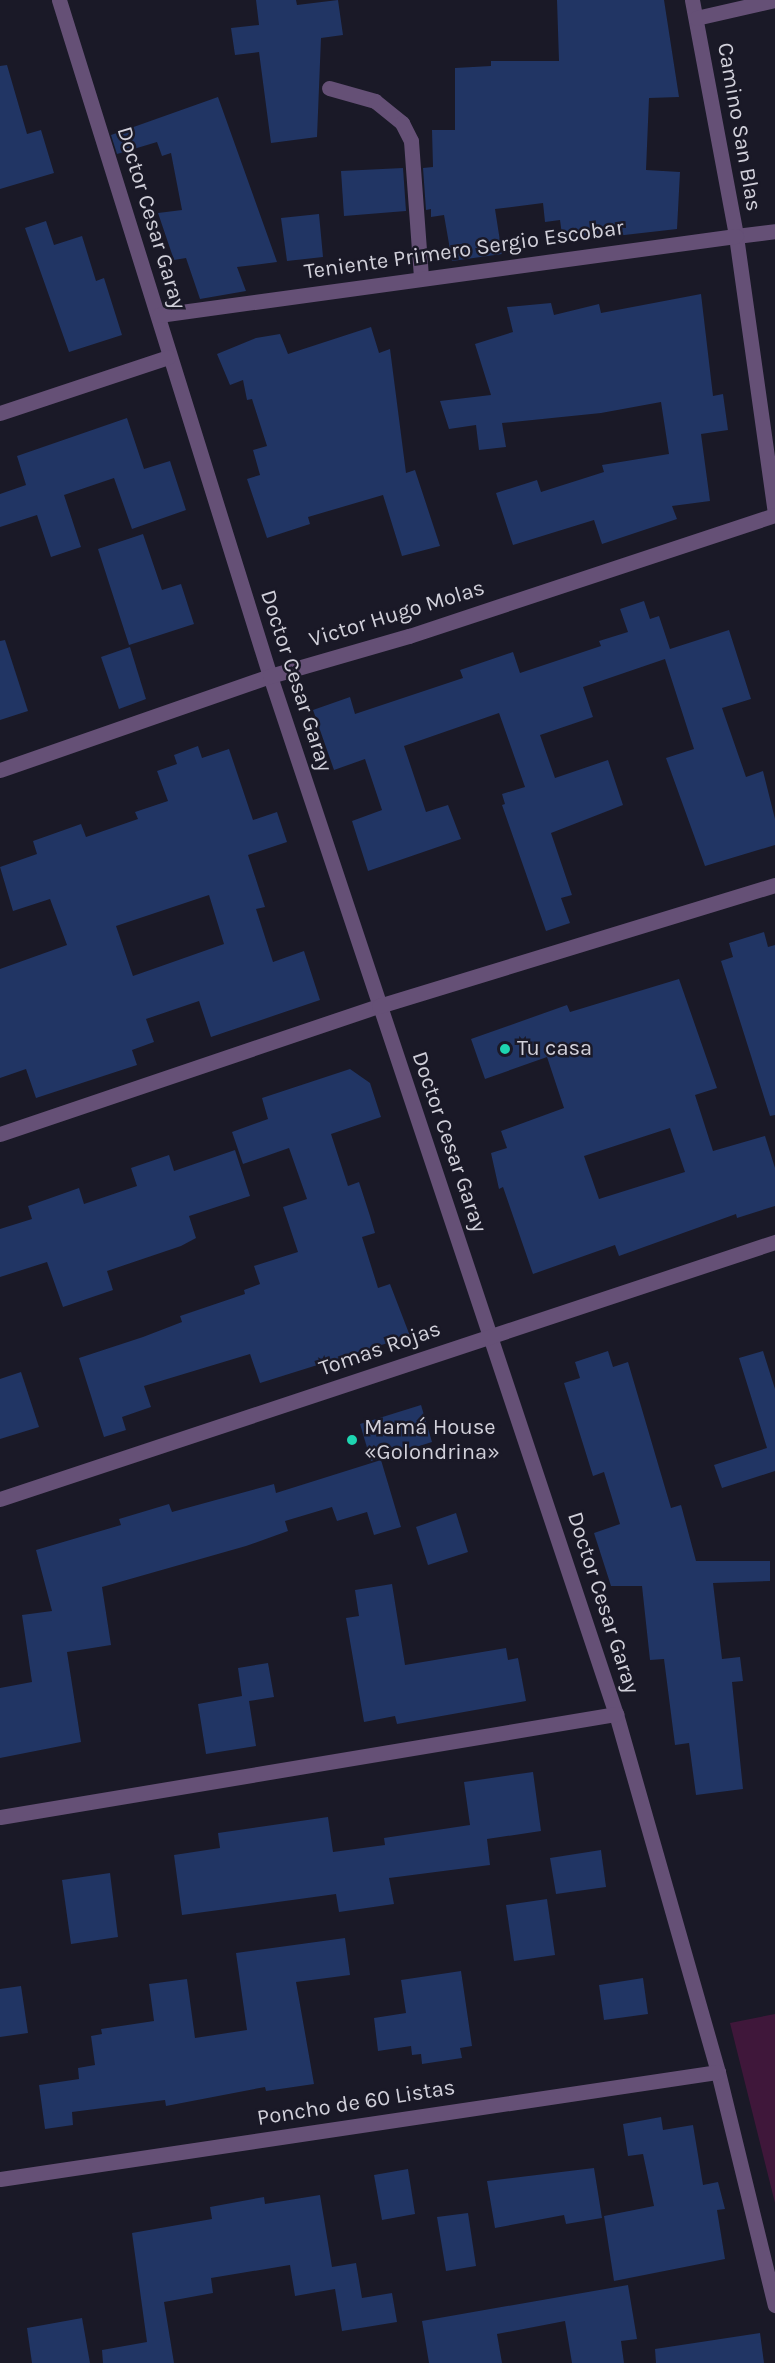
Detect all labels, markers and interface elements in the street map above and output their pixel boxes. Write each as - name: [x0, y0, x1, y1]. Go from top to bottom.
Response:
- street label: Camino San Blas: [711, 41, 767, 213]
- street label: Doctor Cesar Garay: [111, 123, 191, 313]
- street label: Teniente Primero Sergio Escobar: [303, 214, 625, 286]
- street label: Victor Hugo Molas: [306, 575, 488, 653]
- street label: Doctor Cesar Garay: [254, 587, 338, 775]
- place label: Tu casa: [517, 1036, 592, 1062]
- marker: Tu casa: [498, 1042, 512, 1056]
- street label: Doctor Cesar Garay: [406, 1048, 492, 1236]
- street label: Tomas Rojas: [316, 1316, 444, 1382]
- place label: Mamá House «Golondrina»: [364, 1414, 500, 1466]
- marker: Mamá House «Golondrina»: [345, 1433, 359, 1447]
- street label: Doctor Cesar Garay: [561, 1509, 645, 1697]
- street label: Poncho de 60 Listas: [255, 2074, 457, 2132]

